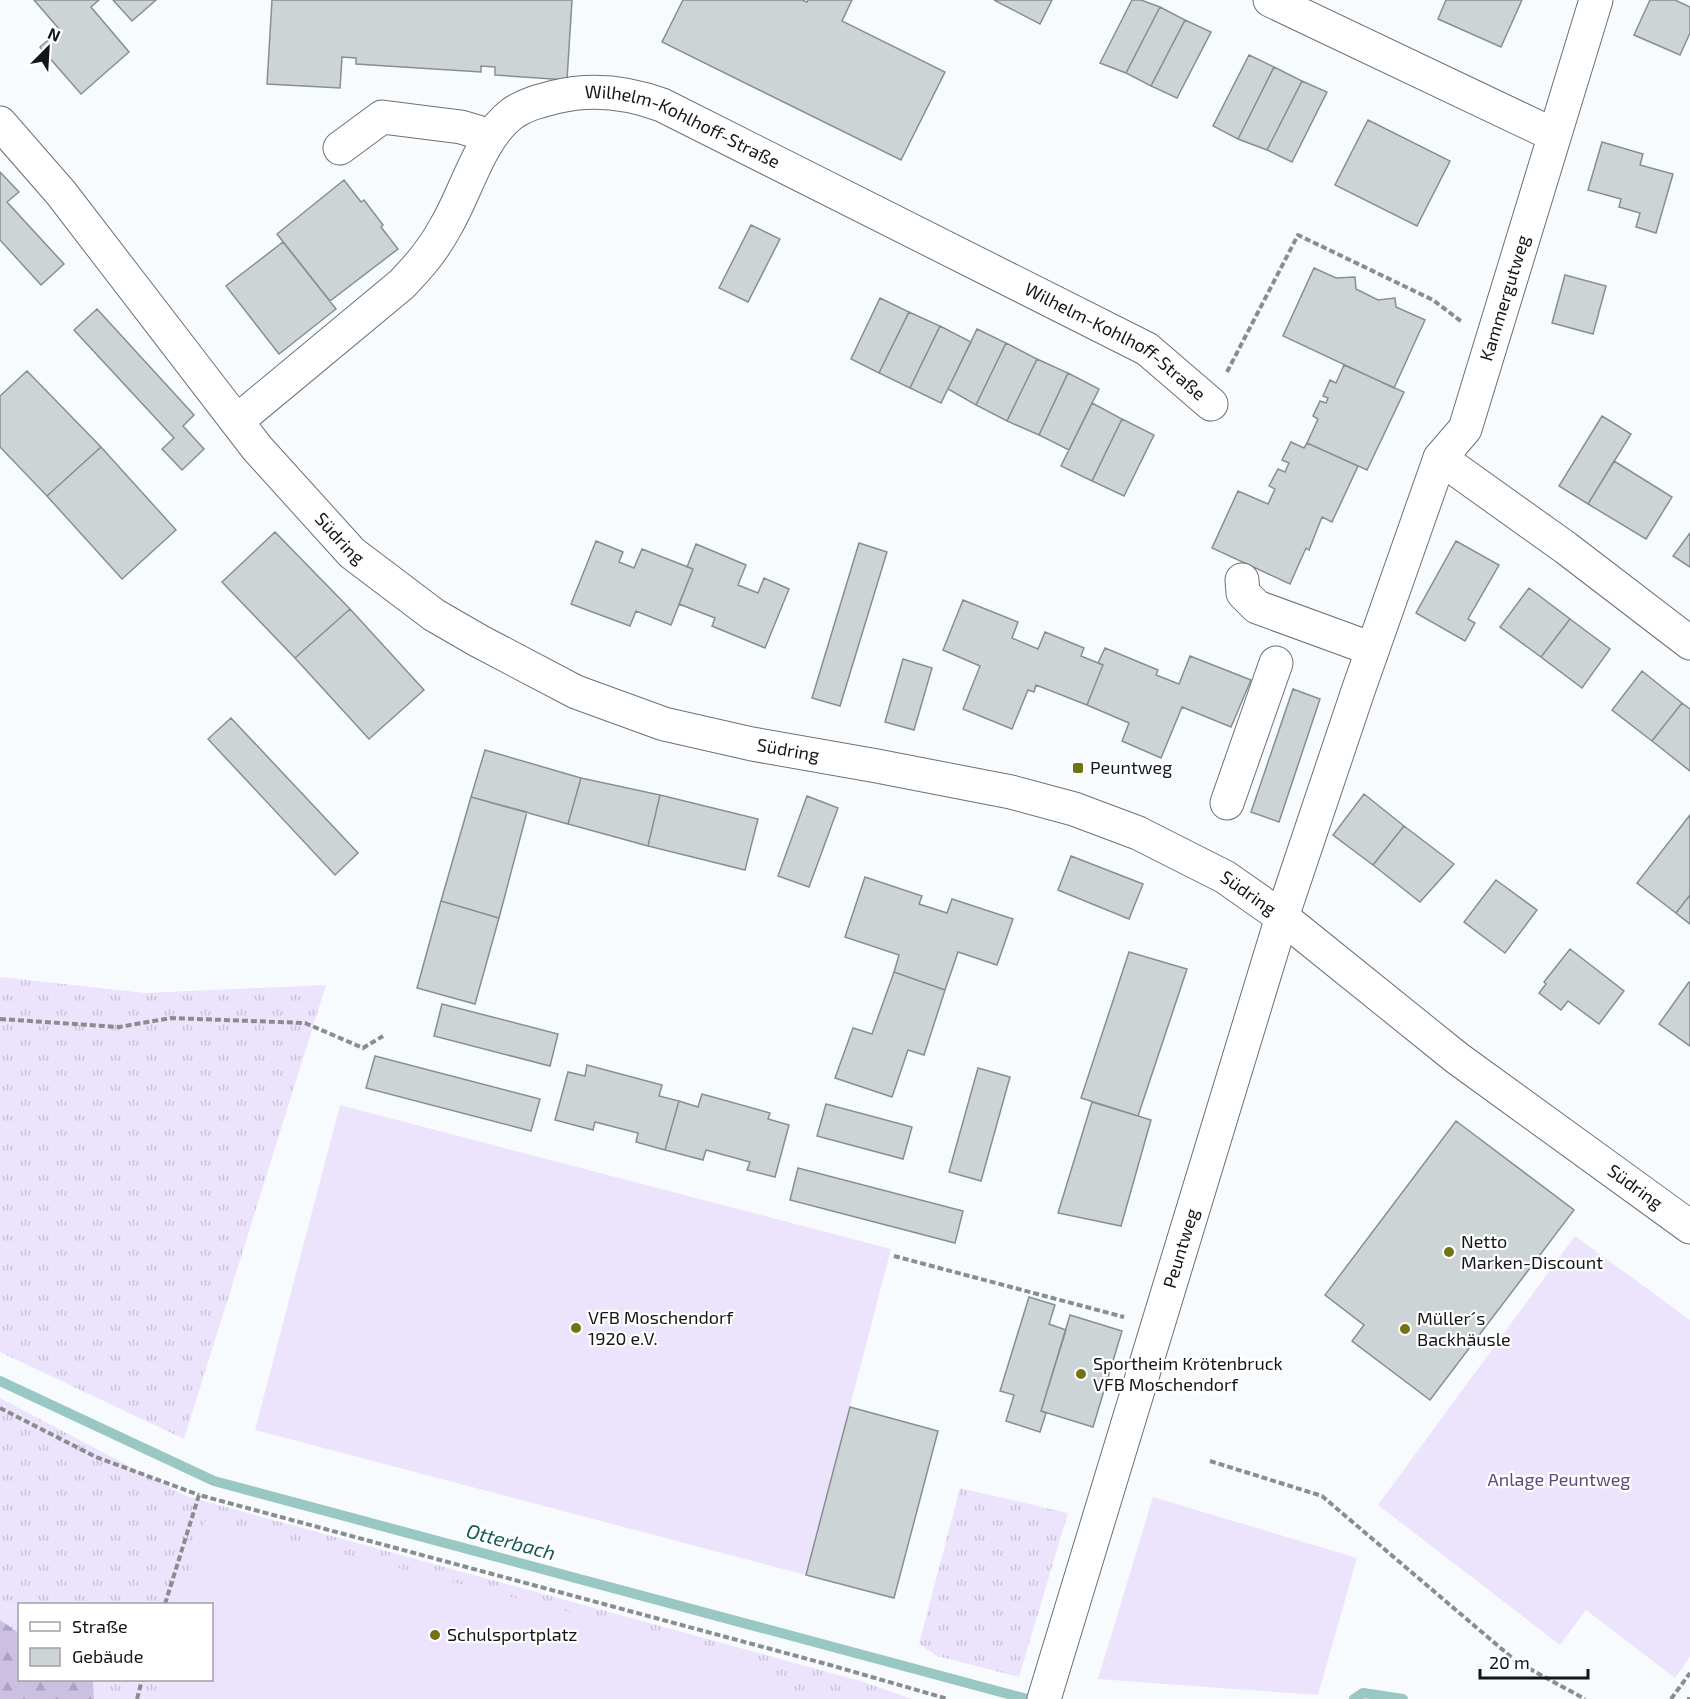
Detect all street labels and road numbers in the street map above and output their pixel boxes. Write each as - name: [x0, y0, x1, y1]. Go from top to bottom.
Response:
- street label: Wilhelm-Kohlhoff-Straße: [585, 80, 784, 173]
- street label: Kammergutweg: [1474, 232, 1534, 363]
- street label: Wilhelm-Kohlhoff-Straße: [1021, 277, 1211, 405]
- street label: Südring: [311, 507, 369, 568]
- street label: Südring: [755, 733, 821, 766]
- street label: Südring: [1217, 865, 1281, 919]
- street label: Südring: [1604, 1159, 1667, 1214]
- street label: Peuntweg: [1158, 1206, 1203, 1291]

